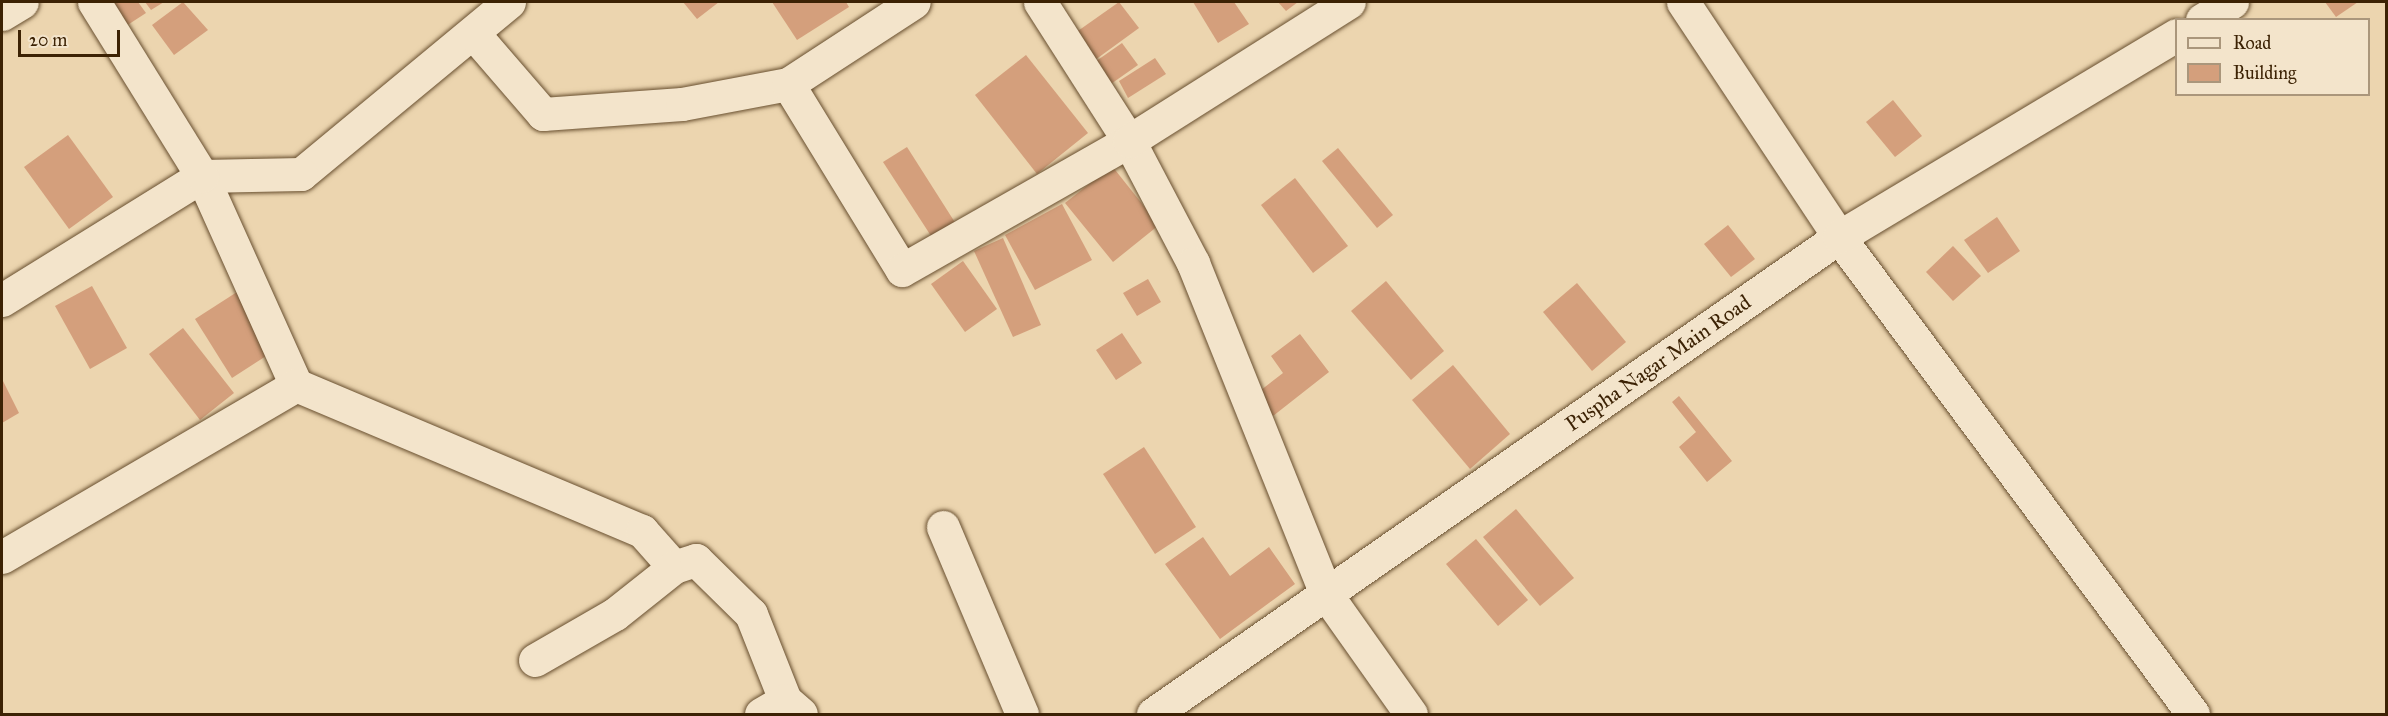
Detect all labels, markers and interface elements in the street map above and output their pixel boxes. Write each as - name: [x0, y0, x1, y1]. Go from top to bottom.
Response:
- scale bar: [21, 18, 123, 56]
- legend: [2175, 18, 2370, 96]
- text: 20 m: [29, 29, 67, 51]
- text: Road: [2233, 32, 2271, 54]
- text: Building: [2233, 62, 2296, 84]
- street label: Puspha Nagar Main Road: [1560, 289, 1756, 437]

